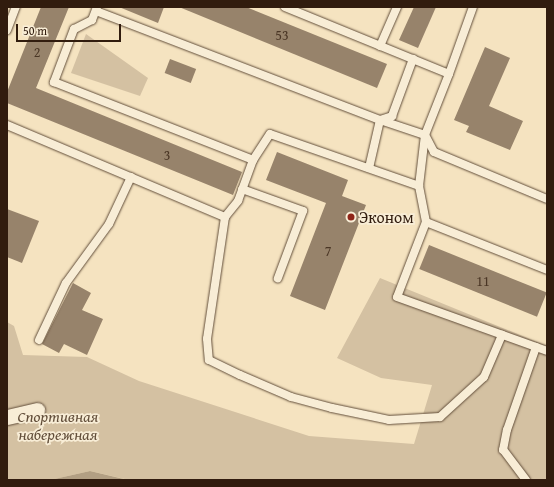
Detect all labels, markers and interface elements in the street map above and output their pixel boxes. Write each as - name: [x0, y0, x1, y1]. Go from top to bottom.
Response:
- scale bar: [18, 16, 123, 42]
- text: 50 m: [23, 22, 47, 39]
- house number: 53: [275, 27, 289, 43]
- house number: 2: [34, 44, 40, 60]
- house number: 3: [164, 147, 170, 163]
- place label: Эконом: [359, 207, 414, 227]
- marker: Эконом: [346, 212, 356, 222]
- house number: 7: [325, 243, 331, 259]
- house number: 11: [476, 273, 490, 289]
- park label: Спортивная набережная: [18, 406, 98, 444]

